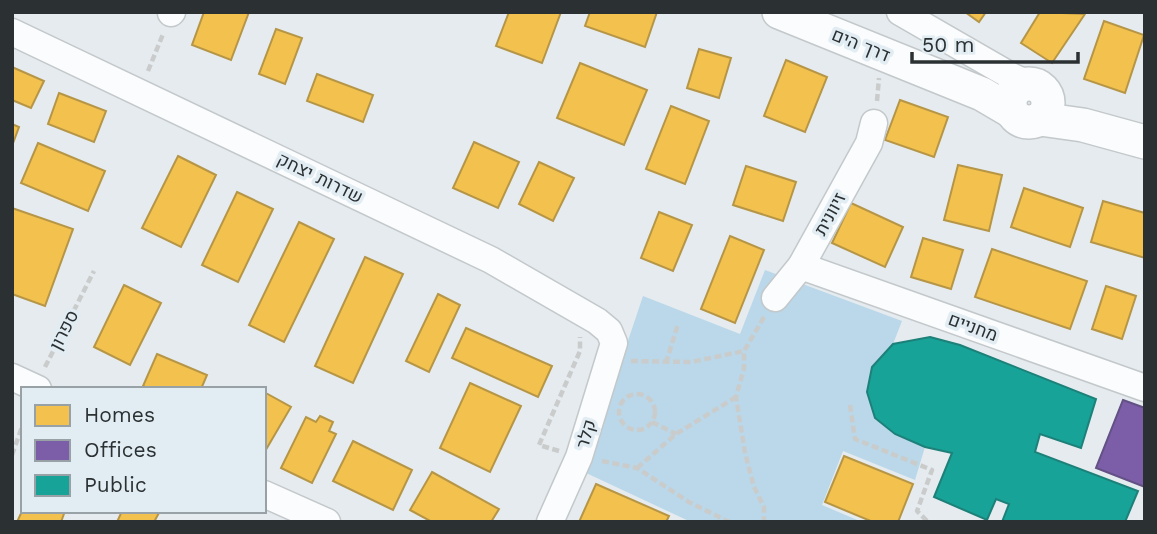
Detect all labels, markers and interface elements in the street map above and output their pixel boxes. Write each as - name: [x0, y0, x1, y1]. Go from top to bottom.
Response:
- scale bar: [912, 21, 1078, 65]
- street label: דרך הים: [829, 23, 893, 66]
- text: 50 m: [922, 32, 974, 57]
- street label: שדרות יצחק: [274, 148, 366, 207]
- street label: זיוונית: [809, 189, 850, 239]
- street label: ספרון: [45, 306, 82, 353]
- street label: מחניים: [946, 308, 1001, 345]
- legend: [21, 387, 266, 513]
- text: Homes: [84, 402, 155, 427]
- street label: קלר: [571, 417, 600, 451]
- text: Offices: [84, 437, 157, 462]
- text: Public: [84, 472, 147, 497]

